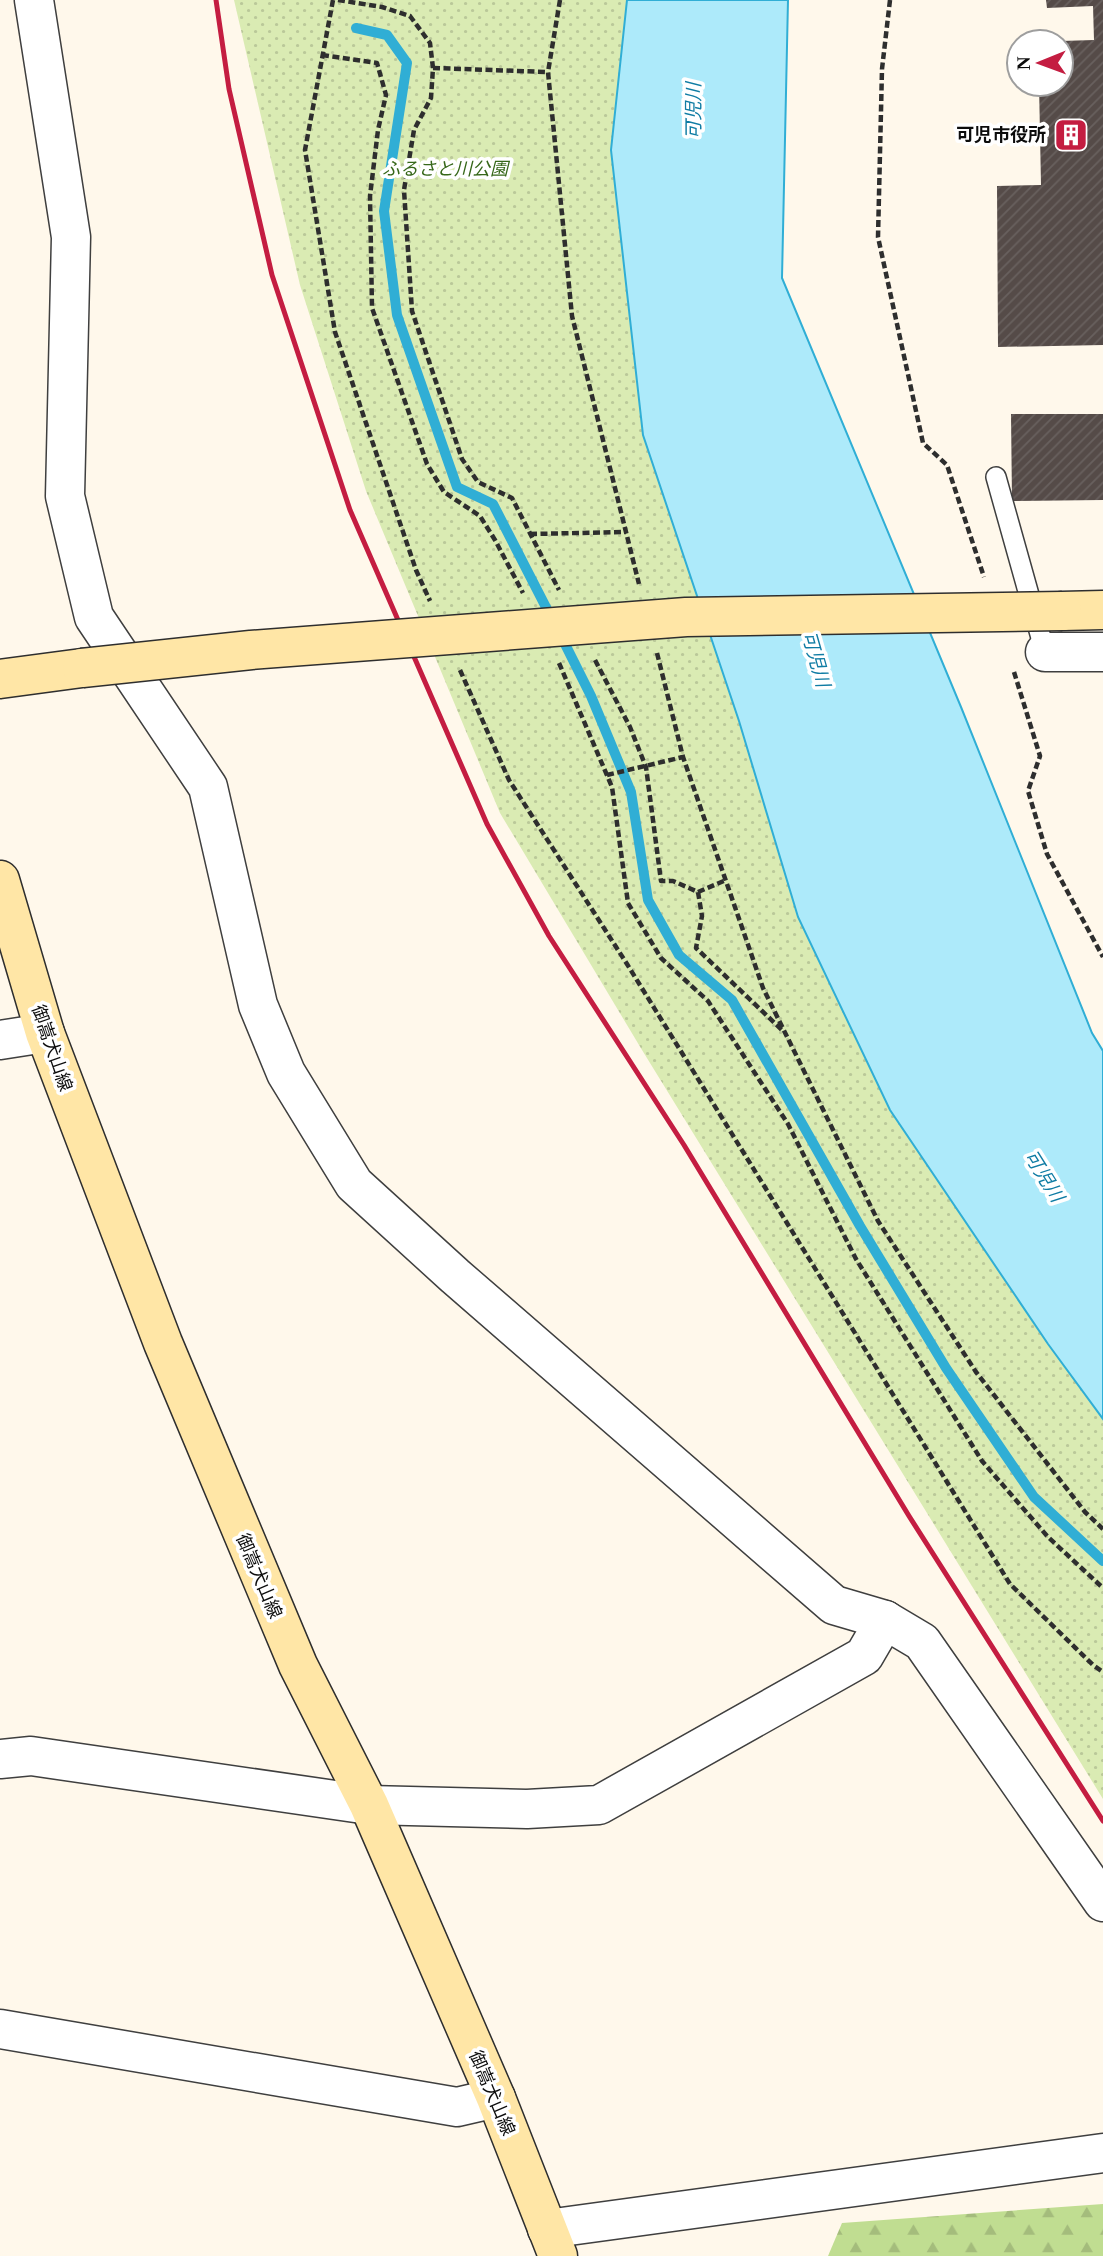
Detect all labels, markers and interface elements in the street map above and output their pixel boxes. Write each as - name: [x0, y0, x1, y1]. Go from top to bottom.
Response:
- north arrow: [1005, 28, 1075, 98]
- text: N: [1013, 56, 1034, 70]
- water label: 可児川: [683, 81, 704, 140]
- building icon: 可児市役所: [1052, 116, 1090, 154]
- place label: 可児市役所: [956, 125, 1046, 145]
- park label: ふるさと川公園: [382, 159, 511, 179]
- water label: 可児川: [798, 629, 834, 691]
- street label: 御嵩犬山線: [28, 1002, 76, 1094]
- water label: 可児川: [1020, 1146, 1069, 1207]
- street label: 御嵩犬山線: [232, 1531, 286, 1621]
- street label: 御嵩犬山線: [465, 2048, 519, 2138]

